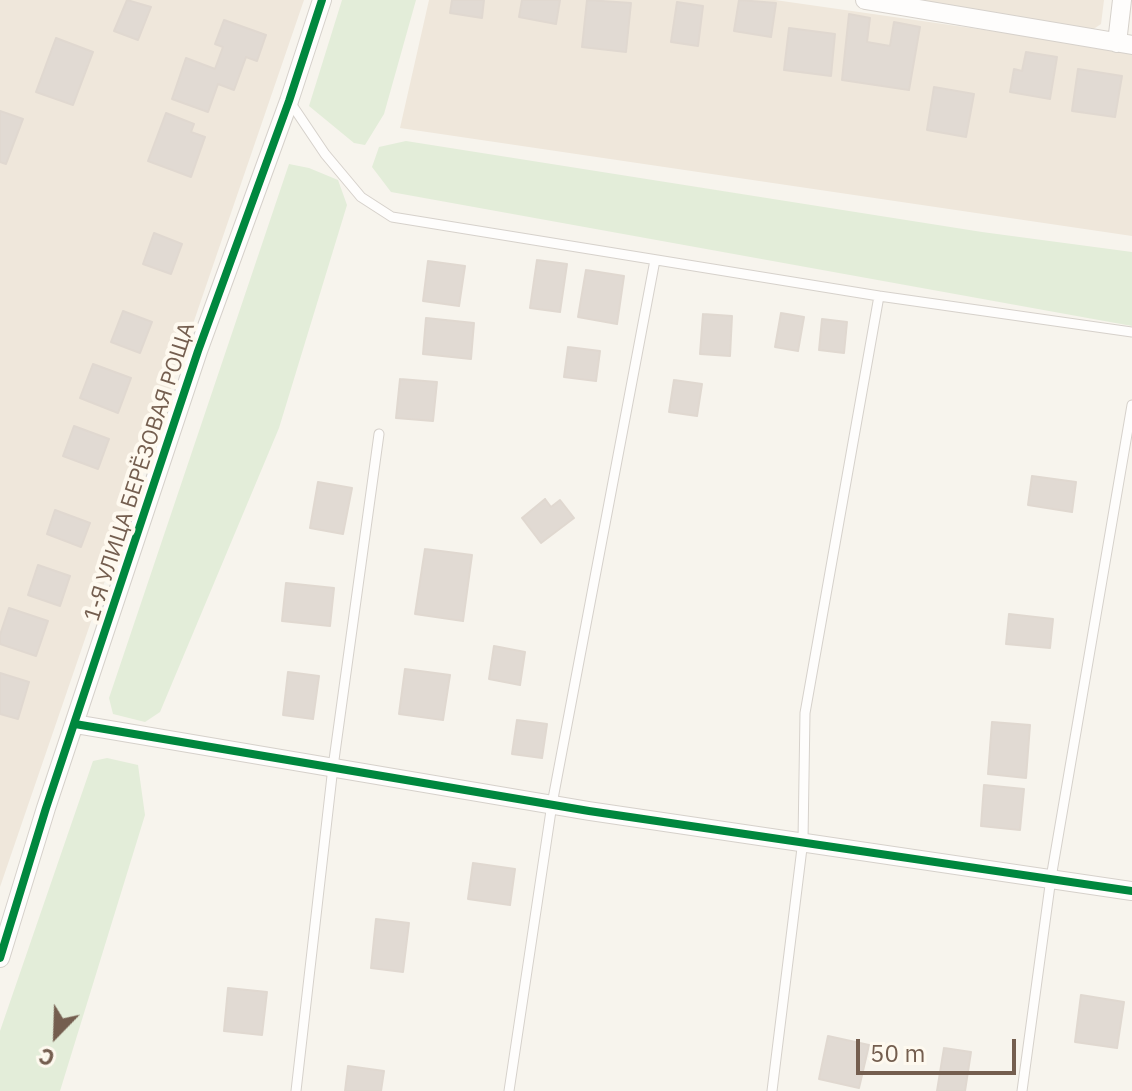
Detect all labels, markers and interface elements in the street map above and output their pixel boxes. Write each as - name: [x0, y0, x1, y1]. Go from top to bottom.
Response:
- street label: 1-Я УЛИЦА БЕРЁЗОВАЯ РОЩА: [79, 319, 201, 625]
- north arrow: [16, 995, 96, 1075]
- scale bar: [860, 1023, 1020, 1073]
- text: 50 m: [870, 1037, 925, 1069]
- text: С: [34, 1041, 59, 1074]

